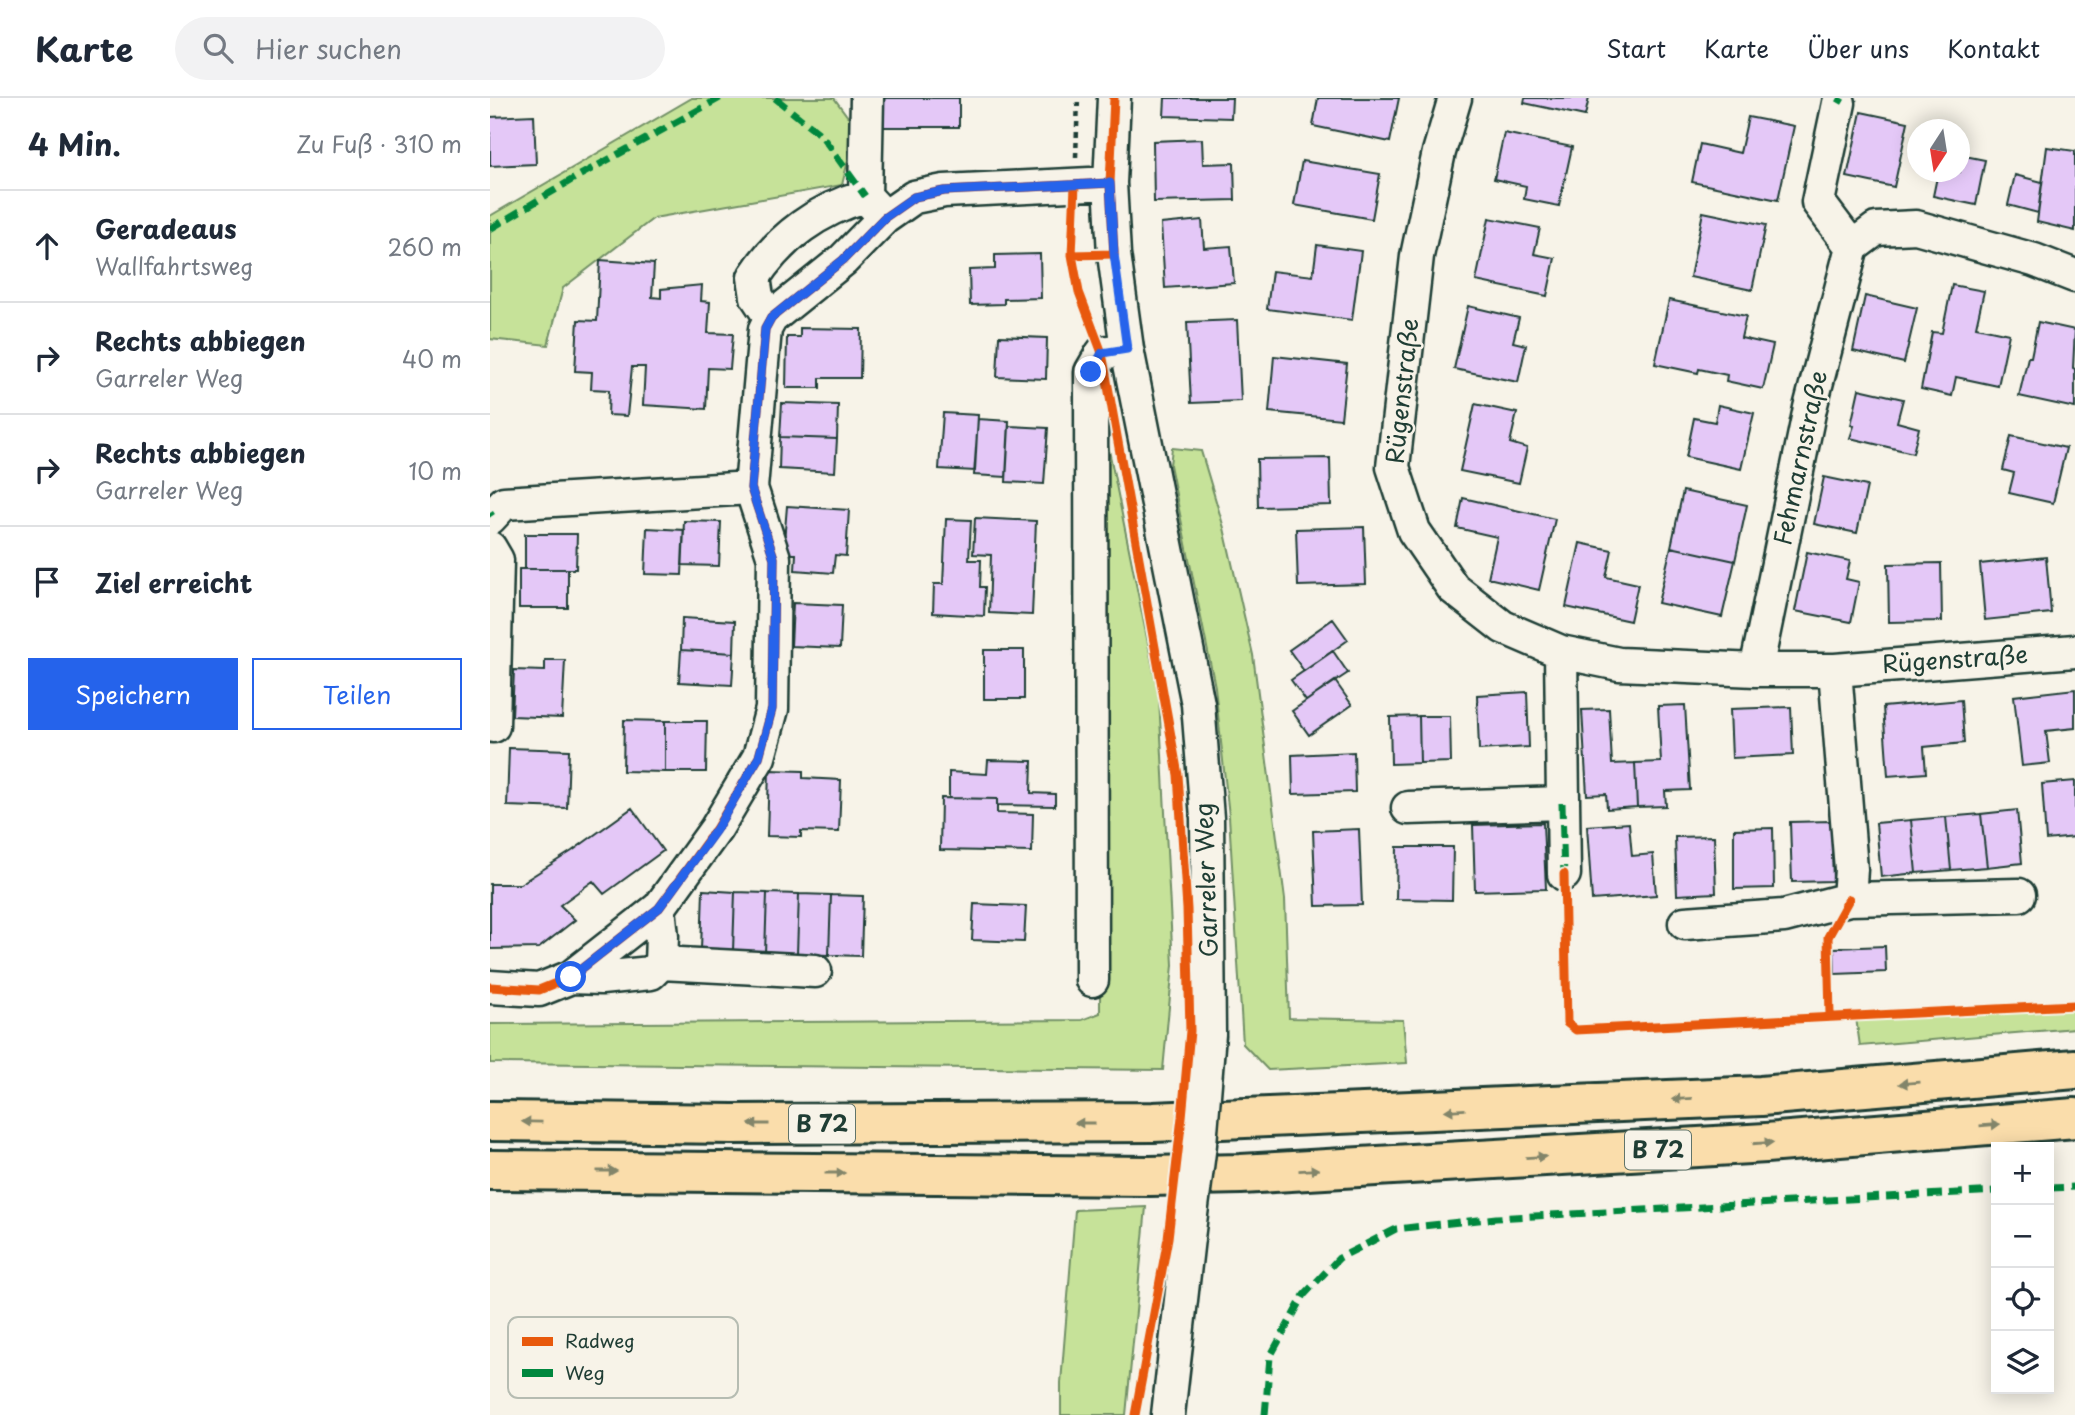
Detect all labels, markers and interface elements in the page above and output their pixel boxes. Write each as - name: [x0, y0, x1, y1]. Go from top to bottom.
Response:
- search box: [175, 17, 665, 80]
- text: Karte: [35, 23, 133, 73]
- icon: search: [199, 29, 237, 67]
- text: Hier suchen: [255, 29, 402, 68]
- text: Start: [1606, 30, 1666, 66]
- text: Karte: [1704, 30, 1769, 66]
- text: Über uns: [1807, 30, 1909, 66]
- text: Kontakt: [1947, 30, 2040, 66]
- north arrow: [1907, 119, 1970, 182]
- text: 4 Min.: [28, 121, 121, 166]
- text: Zu Fuß · 310 m: [296, 126, 462, 161]
- text: Geradeaus: [95, 209, 237, 248]
- icon: ahead: [28, 227, 66, 265]
- text: 260 m: [387, 229, 462, 264]
- text: Wallfahrtsweg: [95, 248, 254, 283]
- street label: Rügenstraße: [1375, 316, 1427, 465]
- text: Rechts abbiegen: [95, 321, 306, 360]
- icon: right: [28, 339, 66, 377]
- text: 40 m: [402, 341, 462, 376]
- route end: [1075, 356, 1106, 387]
- text: Garreler Weg: [95, 360, 243, 395]
- street label: Fehmarnstraße: [1763, 367, 1835, 548]
- text: Rechts abbiegen: [95, 433, 306, 472]
- icon: right: [28, 451, 66, 489]
- text: 10 m: [408, 453, 462, 488]
- text: Garreler Weg: [95, 472, 243, 507]
- icon: arrive: [28, 563, 66, 601]
- text: Ziel erreicht: [95, 563, 253, 602]
- street label: Rügenstraße: [1881, 635, 2029, 681]
- button: Speichern: [28, 658, 238, 730]
- button: Teilen: [252, 658, 462, 730]
- street label: Garreler Weg: [1184, 802, 1226, 958]
- route start: [555, 961, 586, 992]
- one-way arrow: [1898, 1078, 1920, 1089]
- one-way arrow: [1671, 1094, 1693, 1105]
- one-way arrow: [1444, 1104, 1466, 1115]
- road number: B 72: [789, 1105, 855, 1144]
- one-way arrow: [521, 1116, 543, 1128]
- one-way arrow: [1074, 1117, 1096, 1129]
- one-way arrow: [748, 1118, 770, 1130]
- one-way arrow: [1979, 1119, 2001, 1130]
- road number: B 72: [1625, 1130, 1691, 1170]
- one-way arrow: [1752, 1138, 1774, 1149]
- map controls: [1991, 1142, 2054, 1394]
- button: +: [1991, 1142, 2054, 1205]
- one-way arrow: [1525, 1151, 1547, 1162]
- one-way arrow: [1298, 1164, 1320, 1175]
- one-way arrow: [596, 1165, 618, 1177]
- one-way arrow: [824, 1167, 846, 1179]
- button: −: [1991, 1205, 2054, 1268]
- button: locate: [1991, 1268, 2054, 1331]
- legend: [508, 1317, 738, 1398]
- text: Radweg: [565, 1326, 635, 1354]
- button: layers: [1991, 1331, 2054, 1394]
- text: Weg: [565, 1358, 605, 1386]

